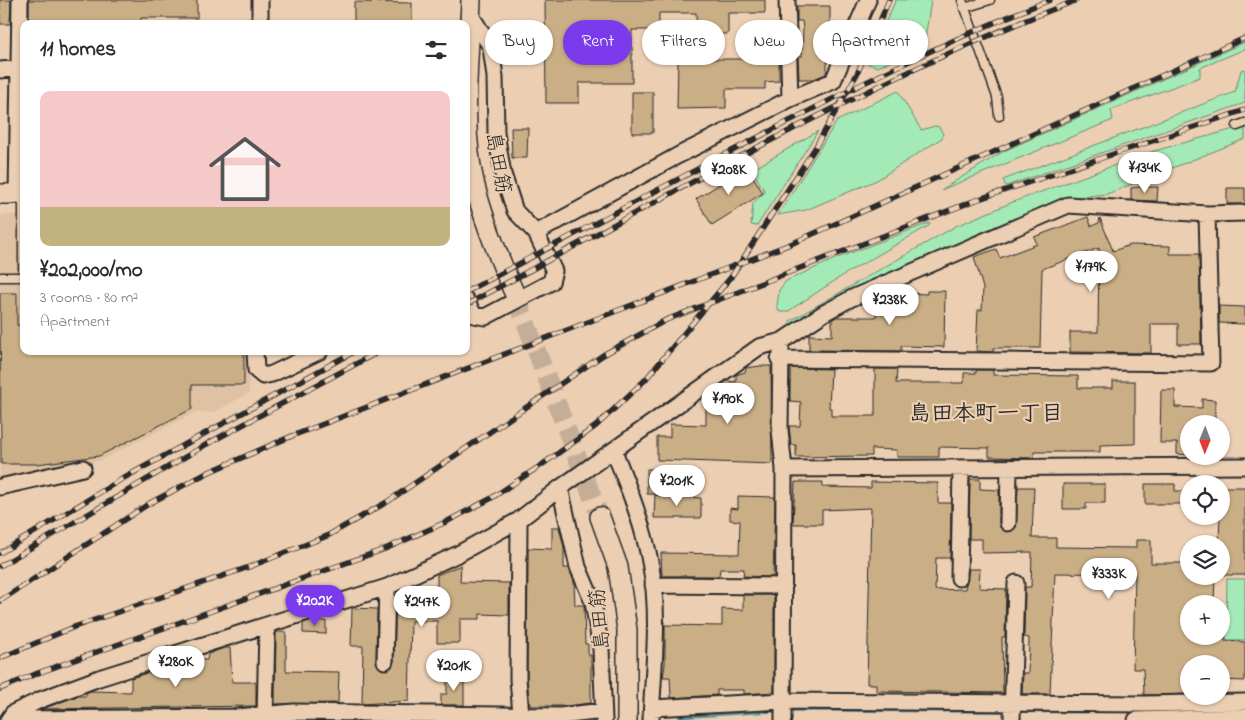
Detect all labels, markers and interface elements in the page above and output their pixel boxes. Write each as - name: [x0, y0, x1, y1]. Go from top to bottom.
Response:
- chip: Buy: [485, 20, 553, 65]
- chip: Rent: [563, 20, 632, 65]
- chip: Filters: [642, 20, 725, 65]
- chip: New: [735, 20, 803, 65]
- chip: Apartment: [813, 20, 928, 65]
- text: 11 homes: [40, 35, 116, 65]
- icon: filters: [422, 36, 450, 64]
- icon: home: [200, 124, 290, 214]
- street label: 島田筋: [477, 129, 517, 197]
- pin: ¥134K: [1110, 152, 1180, 194]
- pin: ¥208K: [694, 154, 764, 196]
- text: ¥134K: [1129, 156, 1161, 180]
- text: ¥208K: [712, 158, 746, 182]
- pin: ¥179K: [1056, 250, 1126, 293]
- text: ¥179K: [1076, 255, 1106, 279]
- text: ¥202,000/mo: [40, 256, 143, 286]
- pin: ¥238K: [855, 284, 925, 326]
- text: 3 rooms · 80 m²: [40, 286, 138, 310]
- text: ¥238K: [873, 288, 907, 312]
- text: Apartment: [40, 310, 110, 334]
- pin: ¥190K: [693, 382, 763, 425]
- text: ¥190K: [713, 387, 743, 411]
- district label: 島田本町一丁目: [909, 399, 1063, 431]
- north arrow: [1180, 415, 1230, 465]
- map controls: [1180, 415, 1230, 705]
- pin: ¥201K: [642, 464, 712, 507]
- text: ¥201K: [660, 469, 694, 493]
- button: locate: [1180, 475, 1230, 525]
- button: layers: [1180, 535, 1230, 585]
- pin: ¥333K: [1074, 558, 1144, 600]
- text: ¥333K: [1092, 562, 1126, 586]
- pin: ¥202K: [280, 584, 350, 627]
- pin: ¥247K: [387, 586, 457, 628]
- street label: 島田筋: [583, 586, 619, 652]
- text: ¥202K: [297, 589, 333, 613]
- text: ¥247K: [404, 590, 440, 614]
- button: +: [1180, 595, 1230, 645]
- pin: ¥280K: [141, 646, 211, 688]
- text: ¥280K: [159, 650, 193, 674]
- pin: ¥201K: [419, 650, 489, 692]
- text: ¥201K: [437, 654, 471, 678]
- button: −: [1180, 655, 1230, 705]

